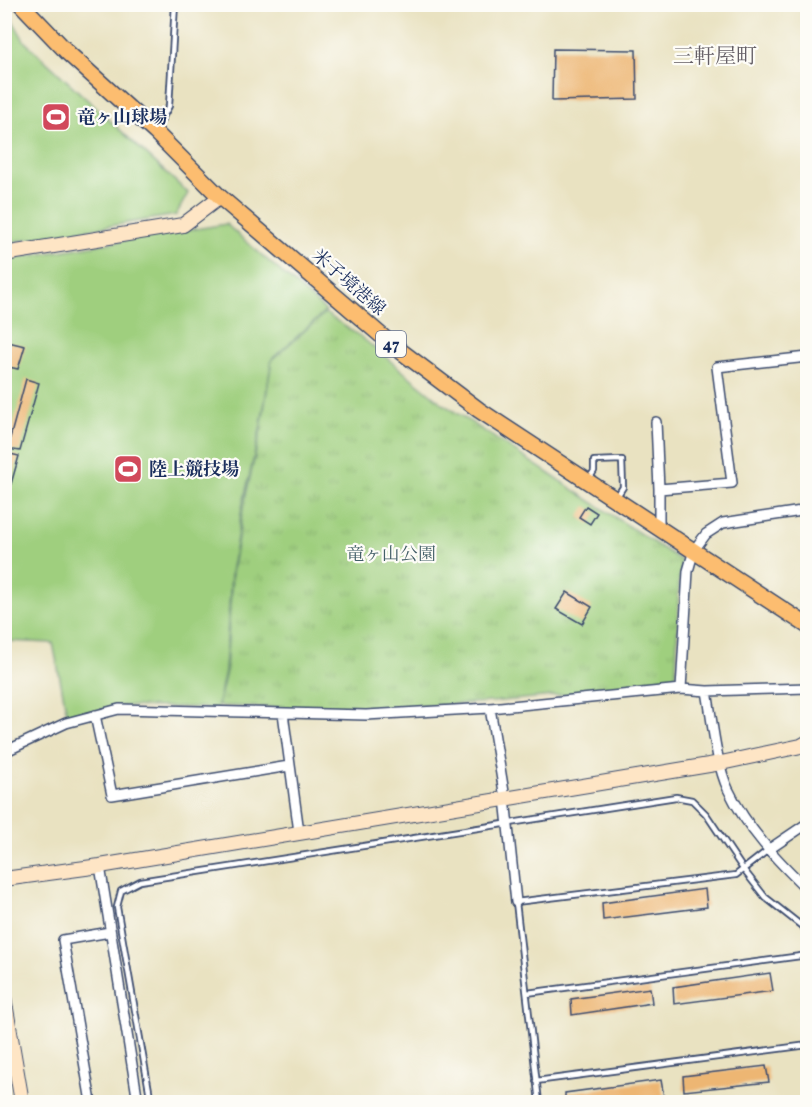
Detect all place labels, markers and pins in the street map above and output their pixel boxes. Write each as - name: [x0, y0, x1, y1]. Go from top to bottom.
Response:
- sports icon: 竜ヶ山球場: [40, 101, 72, 133]
- place label: 竜ヶ山球場: [77, 106, 167, 131]
- sports icon: 陸上競技場: [112, 453, 144, 485]
- place label: 陸上競技場: [149, 458, 239, 483]

